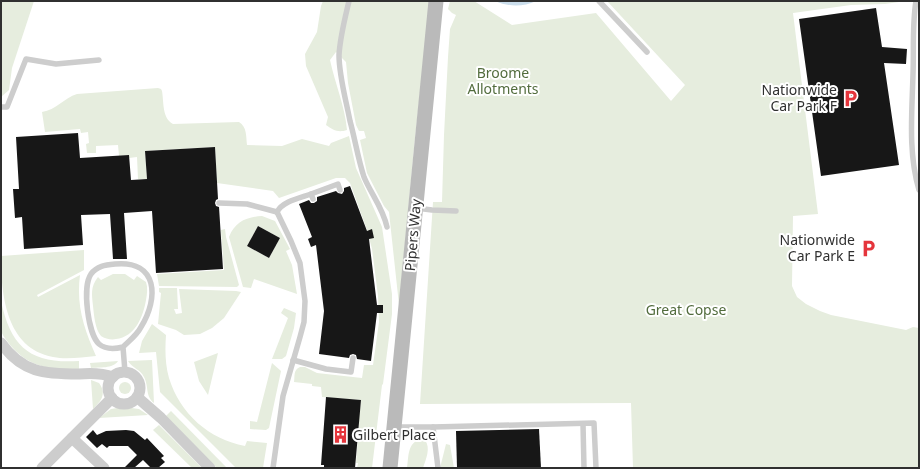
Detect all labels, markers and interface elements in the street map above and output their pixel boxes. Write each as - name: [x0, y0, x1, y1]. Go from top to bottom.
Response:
- park label: Broome Allotments: [467, 63, 539, 98]
- place label: Nationwide Car Park F: [762, 80, 837, 115]
- parking icon: Nationwide Car Park F: [840, 88, 860, 108]
- street label: Pipers Way: [400, 197, 425, 272]
- place label: Nationwide Car Park E: [780, 230, 855, 265]
- parking icon: Nationwide Car Park E: [858, 238, 878, 258]
- park label: Great Copse: [646, 300, 726, 319]
- building icon: Gilbert Place: [330, 425, 350, 445]
- place label: Gilbert Place: [353, 425, 436, 444]

